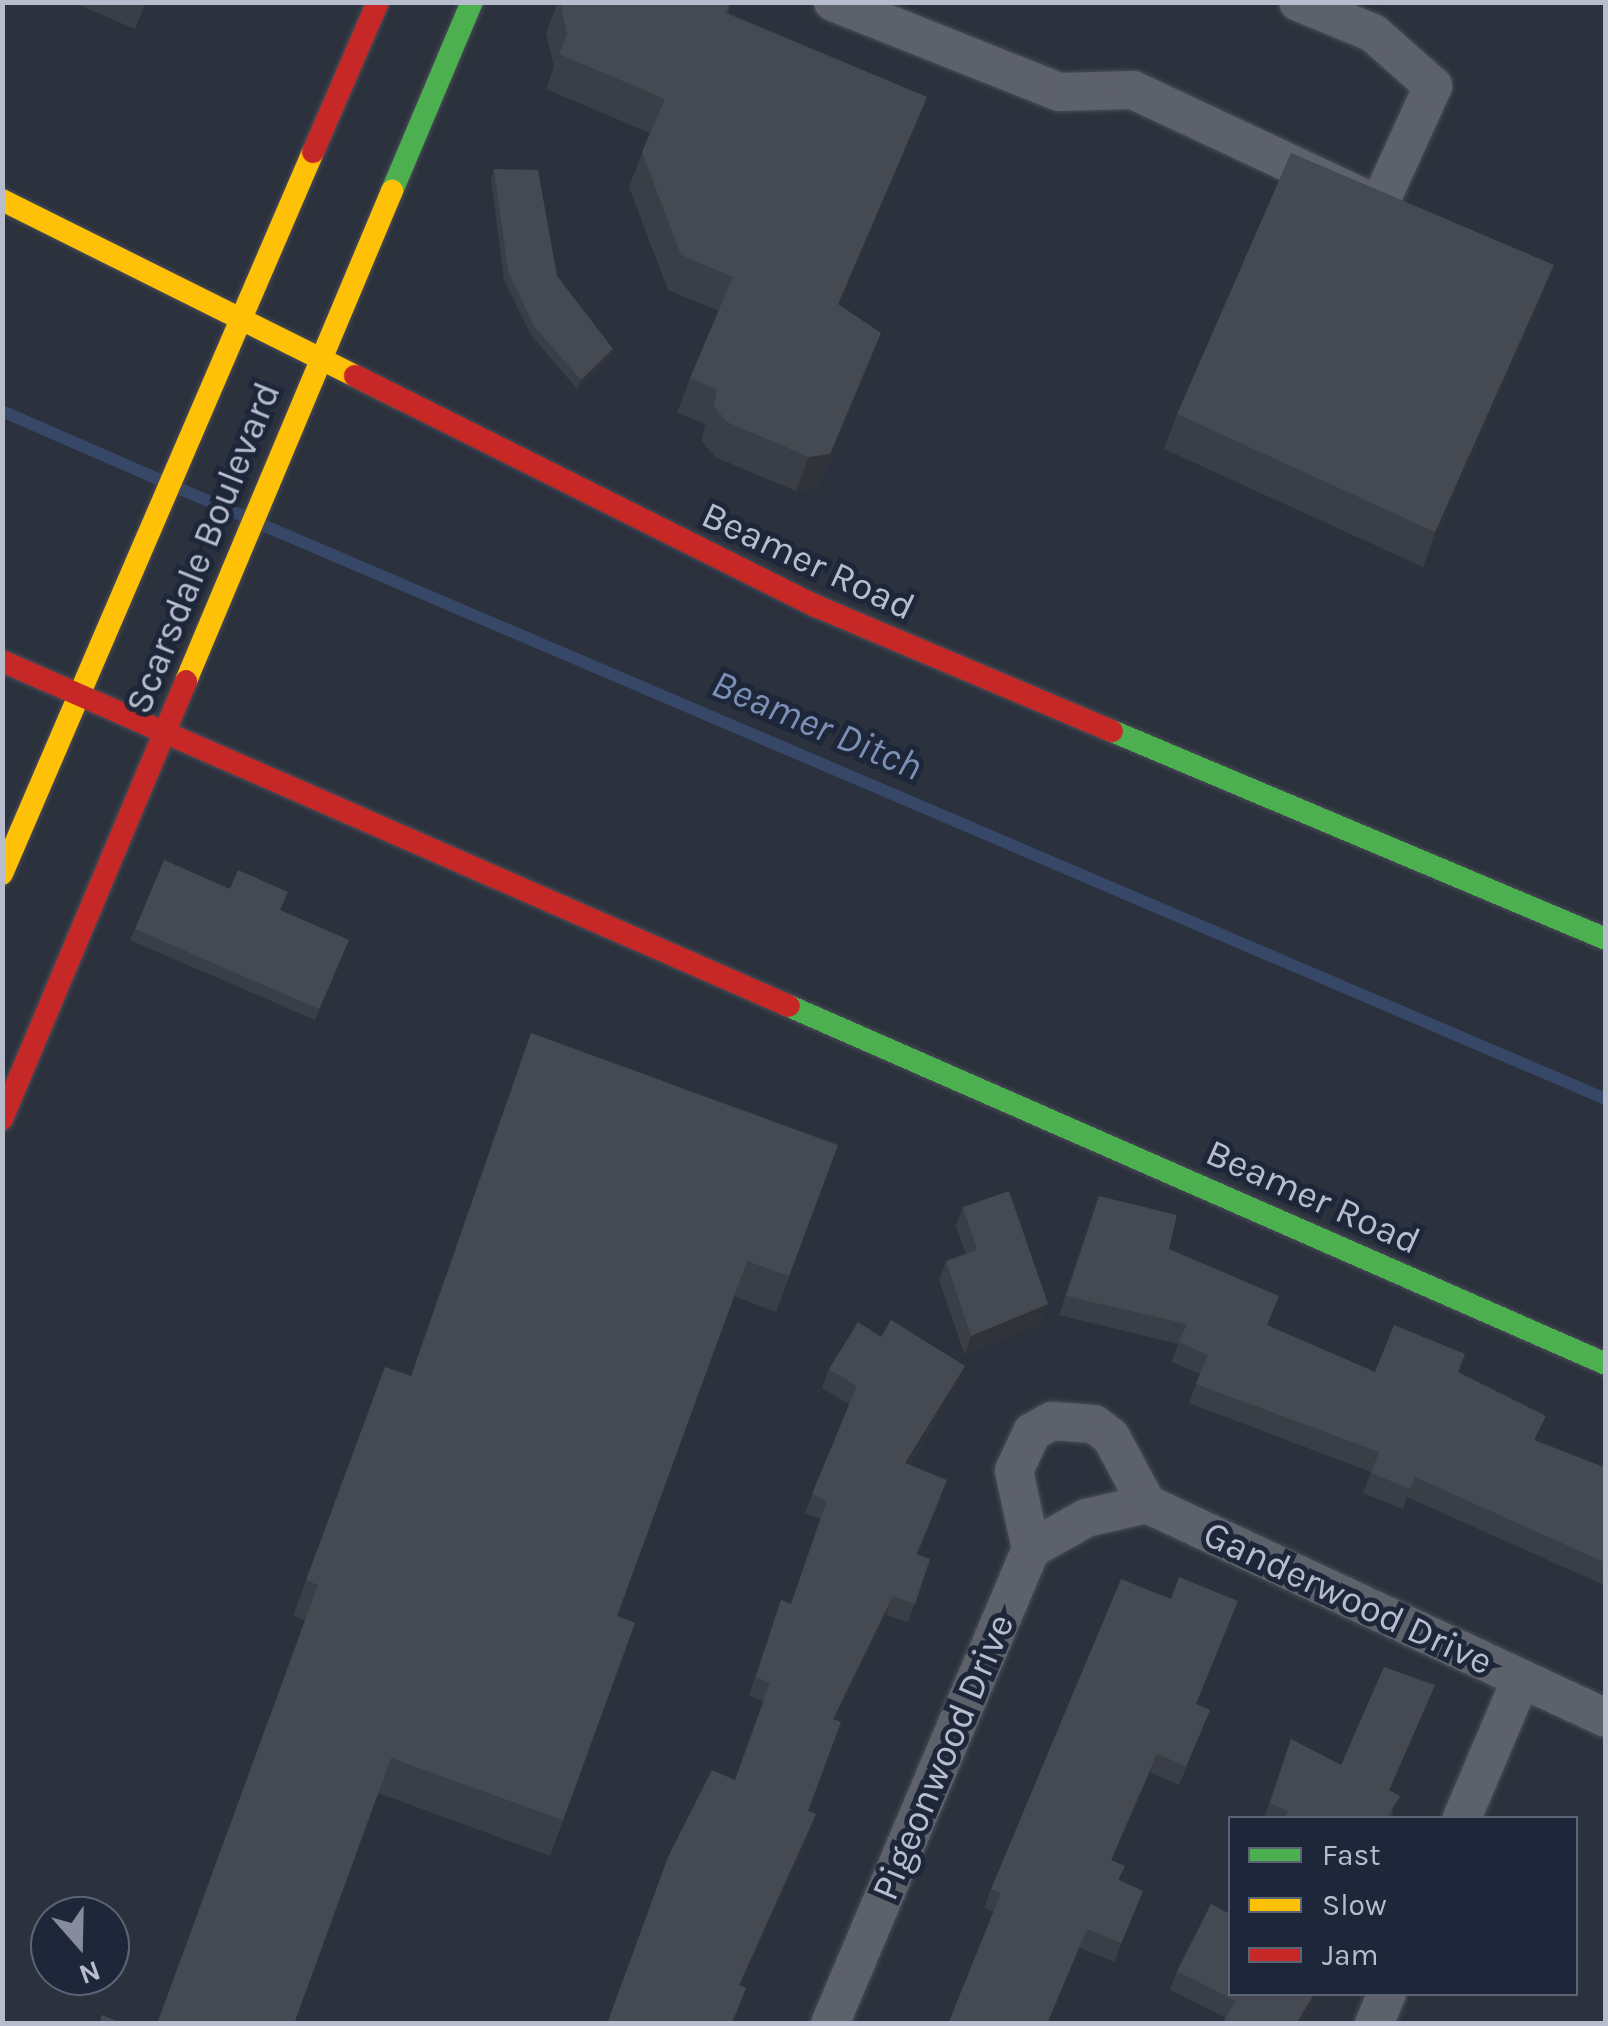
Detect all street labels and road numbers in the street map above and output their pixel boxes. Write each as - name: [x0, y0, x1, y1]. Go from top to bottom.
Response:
- street label: Scarsdale Boulevard: [116, 376, 290, 720]
- street label: Beamer Road: [694, 492, 922, 630]
- street label: Beamer Road: [1199, 1130, 1427, 1264]
- street label: Ganderwood Drive: [1196, 1511, 1500, 1685]
- street label: Pigeonwood Drive: [862, 1607, 1024, 1907]

